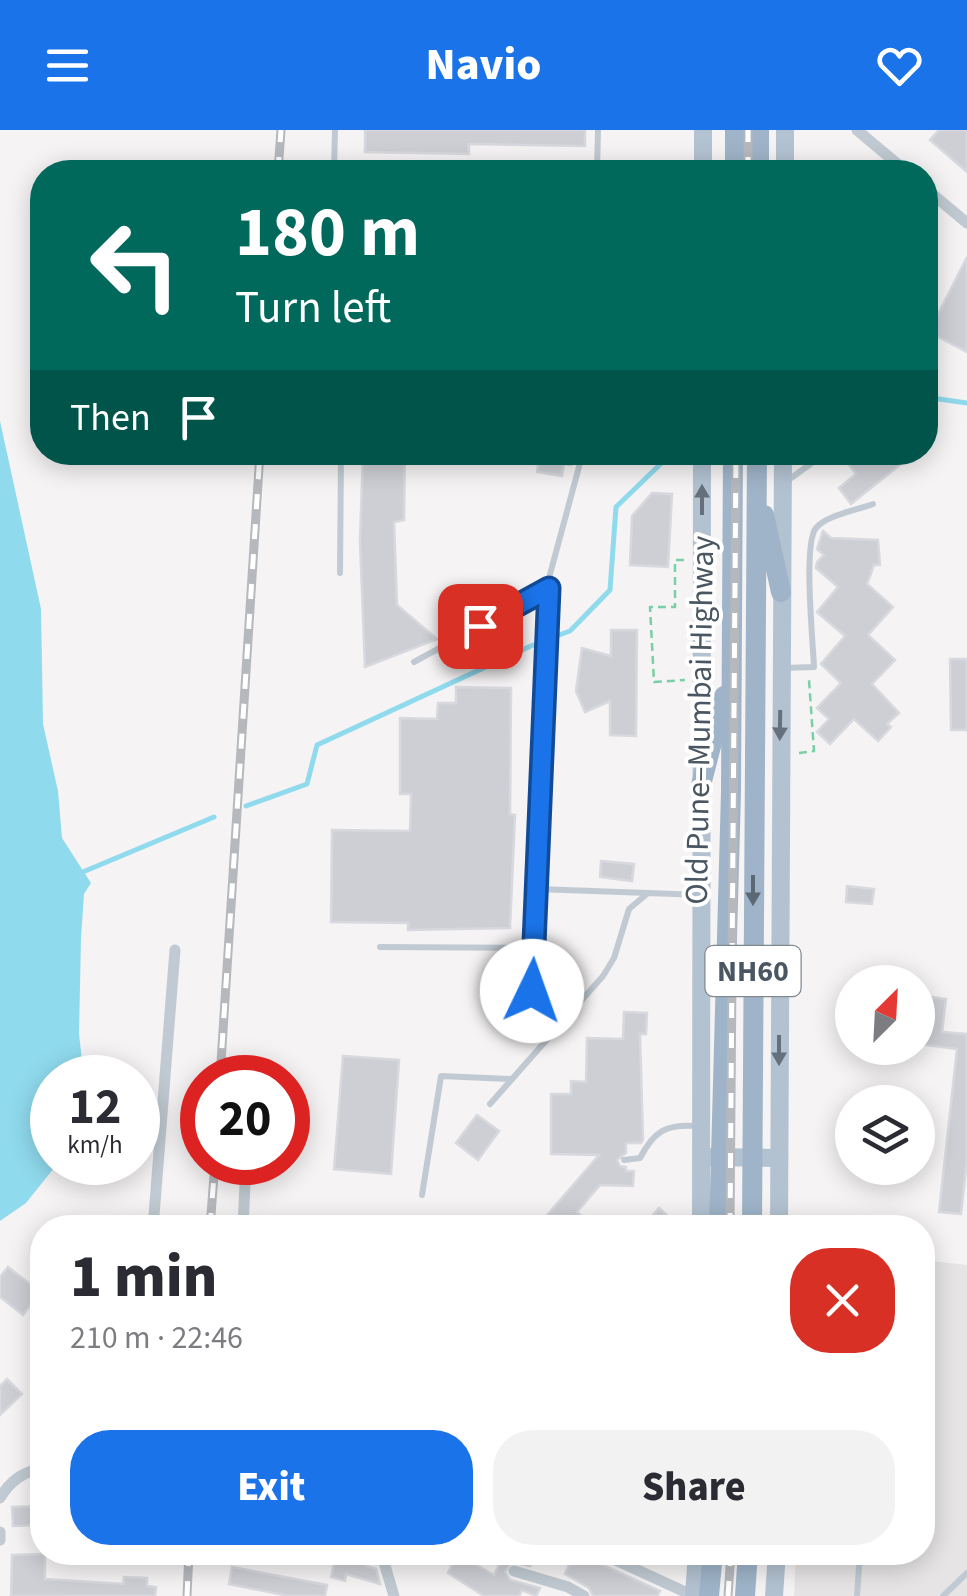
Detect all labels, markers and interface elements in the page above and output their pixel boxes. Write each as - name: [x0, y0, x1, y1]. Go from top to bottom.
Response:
- text: Navio: [426, 33, 541, 97]
- icon: menu: [40, 38, 95, 93]
- icon: heart: [872, 38, 927, 93]
- text: 180 m: [235, 183, 420, 283]
- icon: left: [70, 200, 200, 330]
- text: Turn left: [235, 276, 391, 340]
- icon: arrive: [171, 390, 226, 445]
- text: Then: [70, 391, 151, 445]
- one-way arrow: [694, 484, 710, 516]
- street label: Old Pune–Mumbai Highway: [674, 535, 726, 905]
- pin: [438, 584, 523, 669]
- icon: arrive: [453, 599, 508, 654]
- one-way arrow: [772, 709, 788, 741]
- one-way arrow: [745, 874, 761, 906]
- position arrow: [480, 939, 584, 1043]
- road number: NH60: [706, 946, 800, 996]
- north arrow: [835, 965, 935, 1065]
- map controls: [835, 965, 935, 1185]
- one-way arrow: [771, 1034, 787, 1066]
- speed limit sign: 20: [180, 1055, 310, 1185]
- text: 12: [69, 1072, 121, 1143]
- button: layers: [835, 1085, 935, 1185]
- text: km/h: [67, 1127, 123, 1163]
- text: 1 min: [70, 1235, 217, 1320]
- button: close: [790, 1248, 895, 1353]
- text: 210 m · 22:46: [70, 1315, 243, 1361]
- button: Exit: [70, 1430, 473, 1545]
- button: Share: [493, 1430, 895, 1545]

